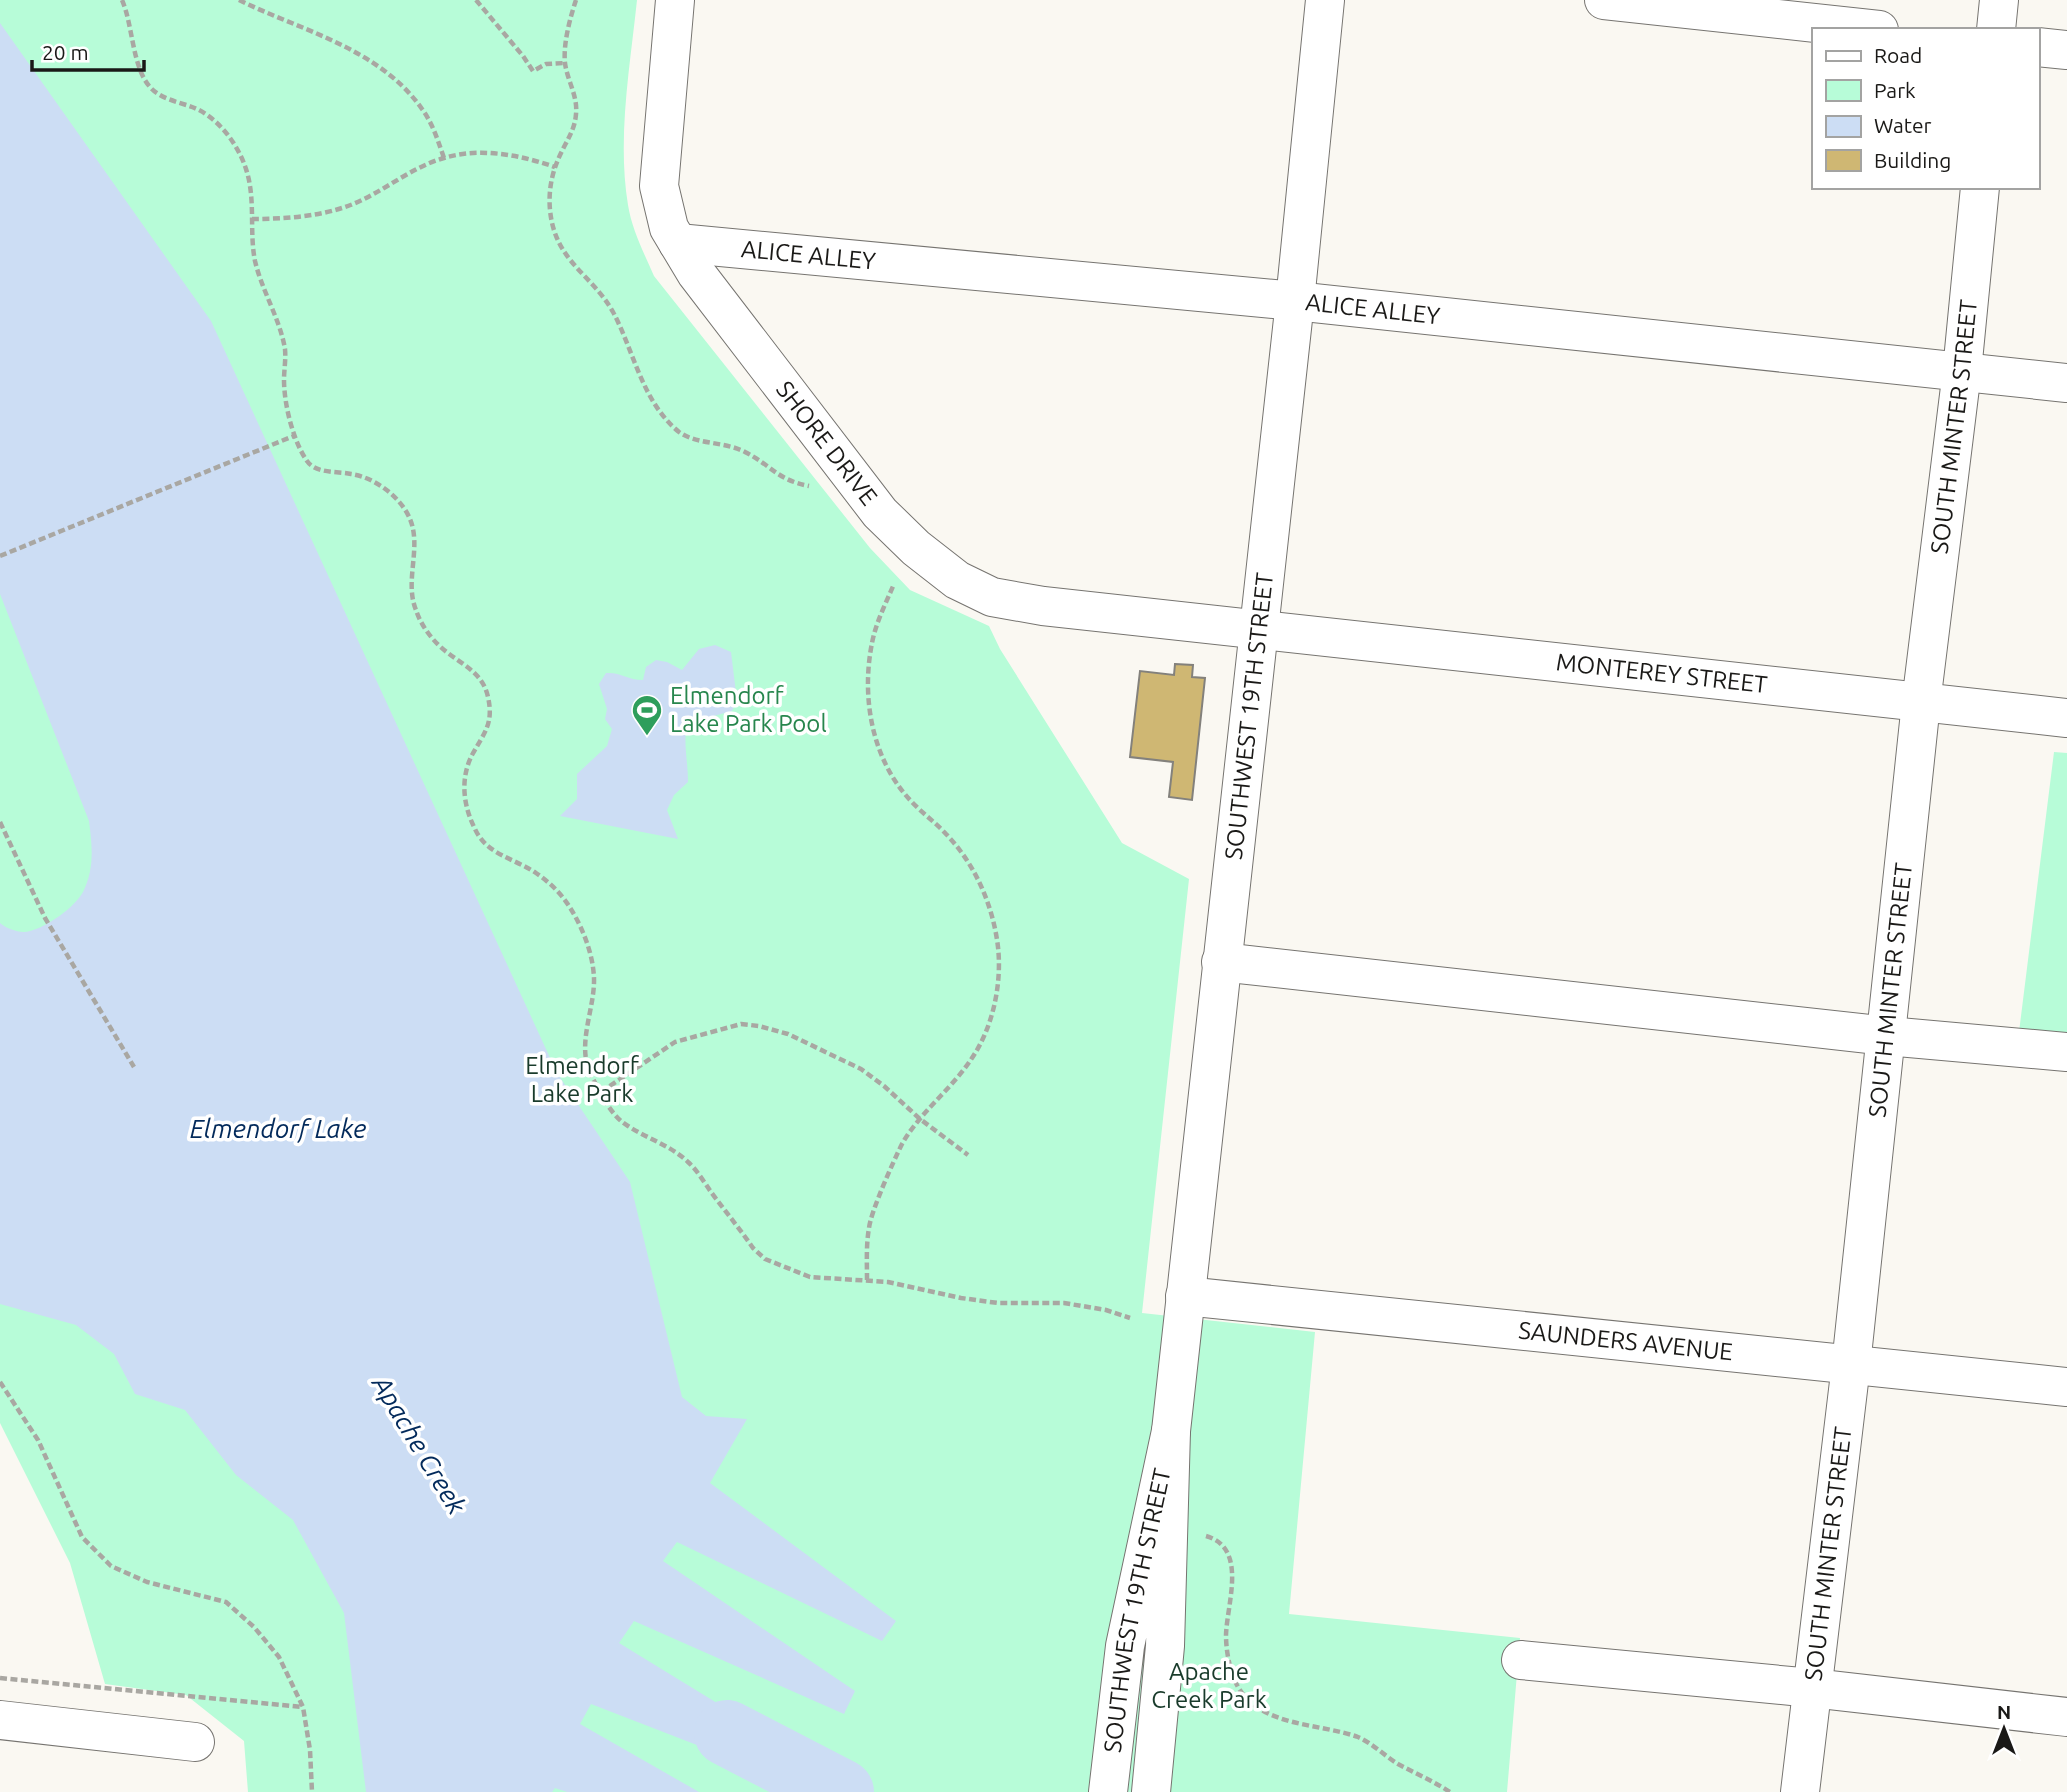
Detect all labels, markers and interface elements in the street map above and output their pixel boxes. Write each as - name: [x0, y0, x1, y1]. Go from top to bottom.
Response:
- scale bar: [32, 28, 144, 72]
- legend: [1812, 28, 2039, 189]
- text: 20 m: [42, 40, 89, 64]
- text: Road: [1874, 43, 1922, 67]
- text: Park: [1874, 78, 1916, 102]
- text: Water: [1874, 113, 1932, 137]
- text: Building: [1874, 148, 1951, 172]
- street label: ALICE ALLEY: [740, 235, 877, 275]
- street label: ALICE ALLEY: [1304, 288, 1442, 329]
- street label: SOUTH MINTER STREET: [1926, 298, 1982, 555]
- street label: SHORE DRIVE: [771, 376, 883, 510]
- street label: SOUTHWEST 19TH STREET: [1220, 571, 1278, 861]
- street label: MONTEREY STREET: [1555, 648, 1769, 698]
- place label: Elmendorf Lake Park Pool: [670, 682, 827, 737]
- sports icon: Elmendorf Lake Park Pool: [630, 693, 664, 737]
- street label: SOUTH MINTER STREET: [1863, 861, 1917, 1119]
- park label: Elmendorf Lake Park: [525, 1052, 640, 1107]
- water label: Elmendorf Lake: [190, 1114, 366, 1143]
- street label: SAUNDERS AVENUE: [1517, 1316, 1734, 1365]
- water label: Apache Creek: [366, 1369, 472, 1520]
- street label: SOUTH MINTER STREET: [1799, 1425, 1857, 1682]
- street label: SOUTHWEST 19TH STREET: [1099, 1466, 1176, 1754]
- park label: Apache Creek Park: [1151, 1658, 1267, 1713]
- north arrow: [1969, 1694, 2039, 1764]
- text: N: [1997, 1701, 2011, 1723]

